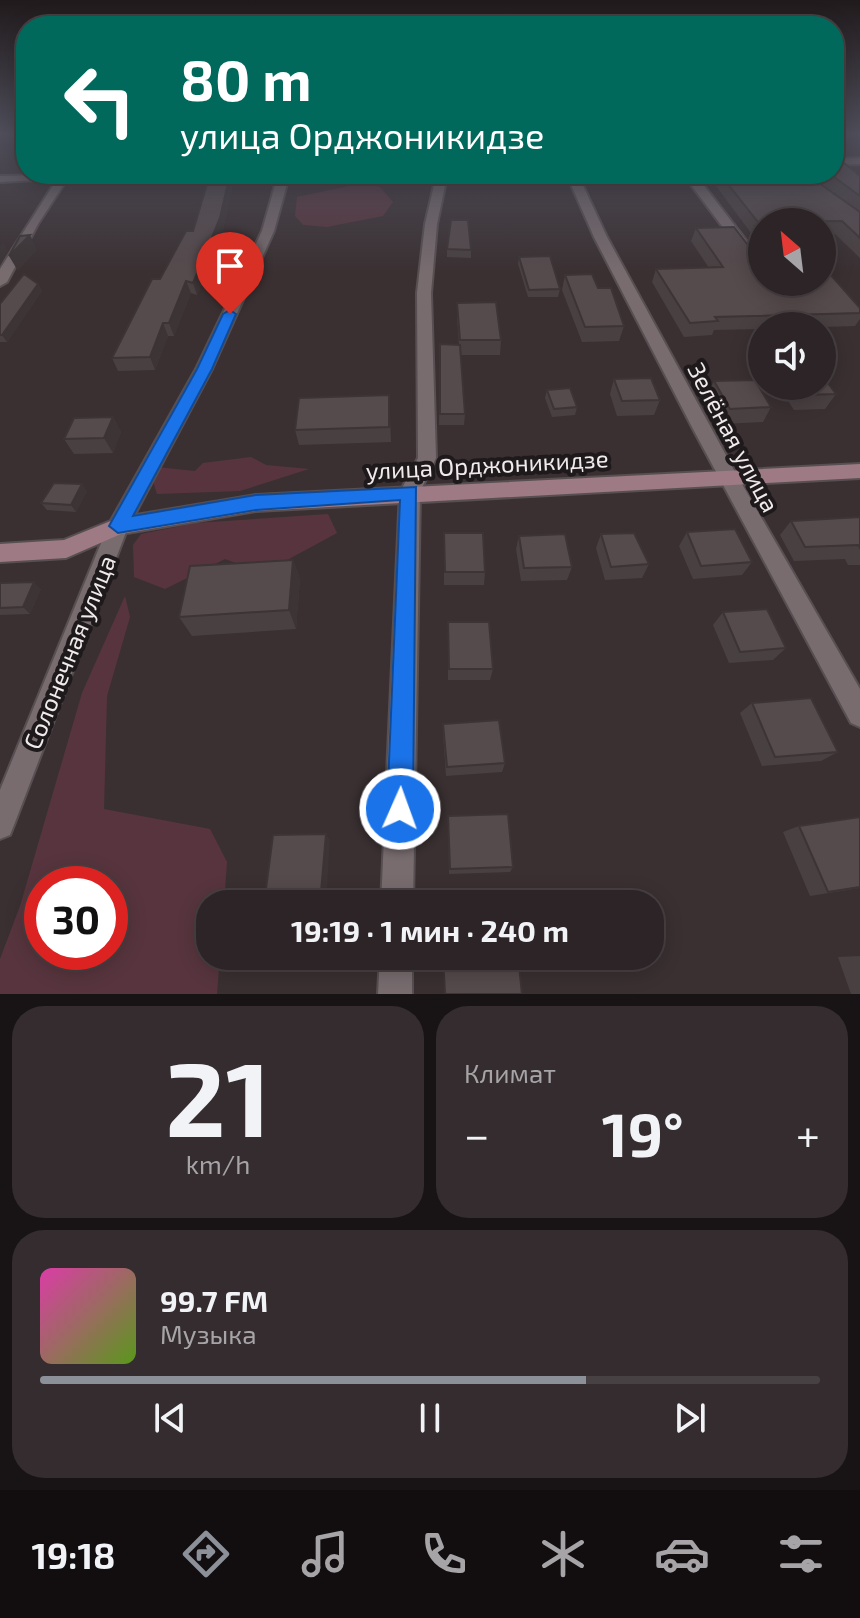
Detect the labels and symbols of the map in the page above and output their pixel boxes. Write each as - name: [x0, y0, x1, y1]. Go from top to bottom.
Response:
- north arrow: [748, 208, 836, 296]
- pin: [196, 232, 264, 314]
- street label: Зелёная улица: [682, 357, 786, 517]
- street label: улица Орджоникидзе: [365, 443, 609, 486]
- street label: Солонечная улица: [17, 551, 122, 754]
- position arrow: [358, 767, 442, 851]
- speed limit sign: 30: [24, 866, 128, 970]

